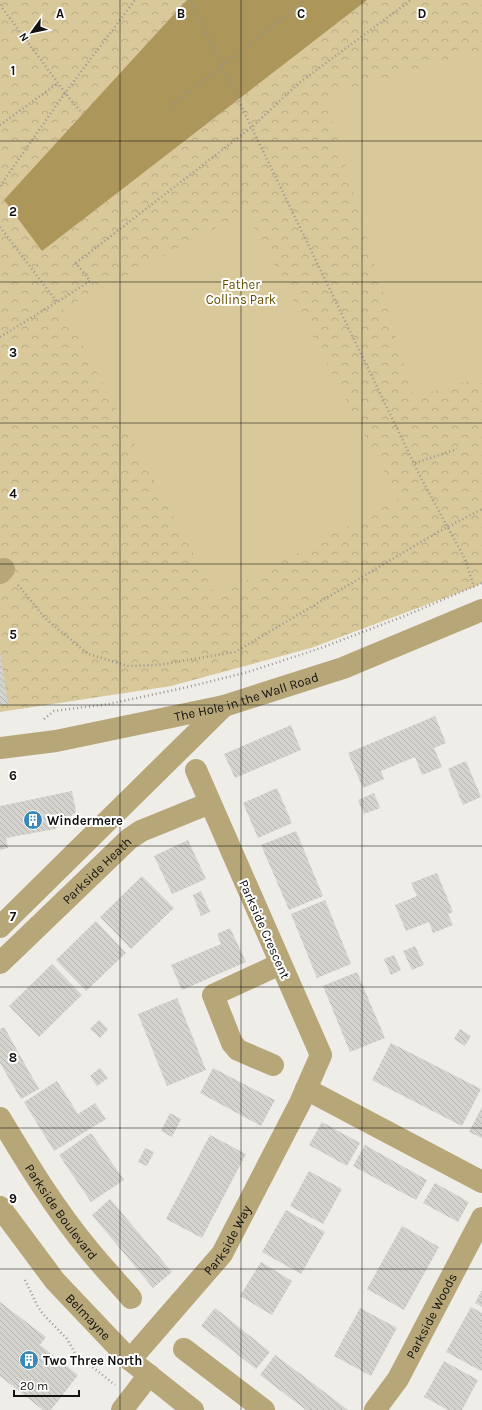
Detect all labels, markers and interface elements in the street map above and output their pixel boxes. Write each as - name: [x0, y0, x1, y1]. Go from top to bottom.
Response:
- text: A: [56, 6, 64, 21]
- text: B: [177, 6, 185, 21]
- text: C: [297, 6, 305, 21]
- text: D: [418, 6, 427, 21]
- north arrow: [12, 12, 52, 52]
- text: N: [16, 30, 32, 44]
- text: 1: [11, 63, 15, 78]
- text: 2: [9, 204, 17, 219]
- park label: Father Collins Park: [206, 277, 276, 307]
- text: 3: [9, 345, 17, 360]
- text: 4: [9, 486, 17, 501]
- text: 5: [9, 627, 17, 642]
- street label: The Hole in the Wall Road: [173, 669, 320, 724]
- text: 6: [9, 768, 17, 783]
- building icon: Windermere: [22, 809, 44, 831]
- place label: Windermere: [47, 813, 123, 828]
- street label: Parkside Heath: [59, 834, 135, 907]
- street label: Parkside Crescent: [236, 877, 293, 981]
- text: 7: [10, 909, 17, 924]
- text: 8: [9, 1050, 17, 1065]
- street label: Parkside Boulevard: [22, 1161, 101, 1263]
- text: 9: [9, 1191, 17, 1206]
- street label: Parkside Way: [200, 1203, 254, 1278]
- street label: Parkside Woods: [403, 1270, 460, 1361]
- street label: Belmayne: [63, 1290, 114, 1343]
- building icon: Two Three North: [18, 1349, 40, 1371]
- place label: Two Three North: [43, 1353, 142, 1368]
- scale bar: [14, 1372, 79, 1398]
- text: 20 m: [20, 1379, 48, 1393]

